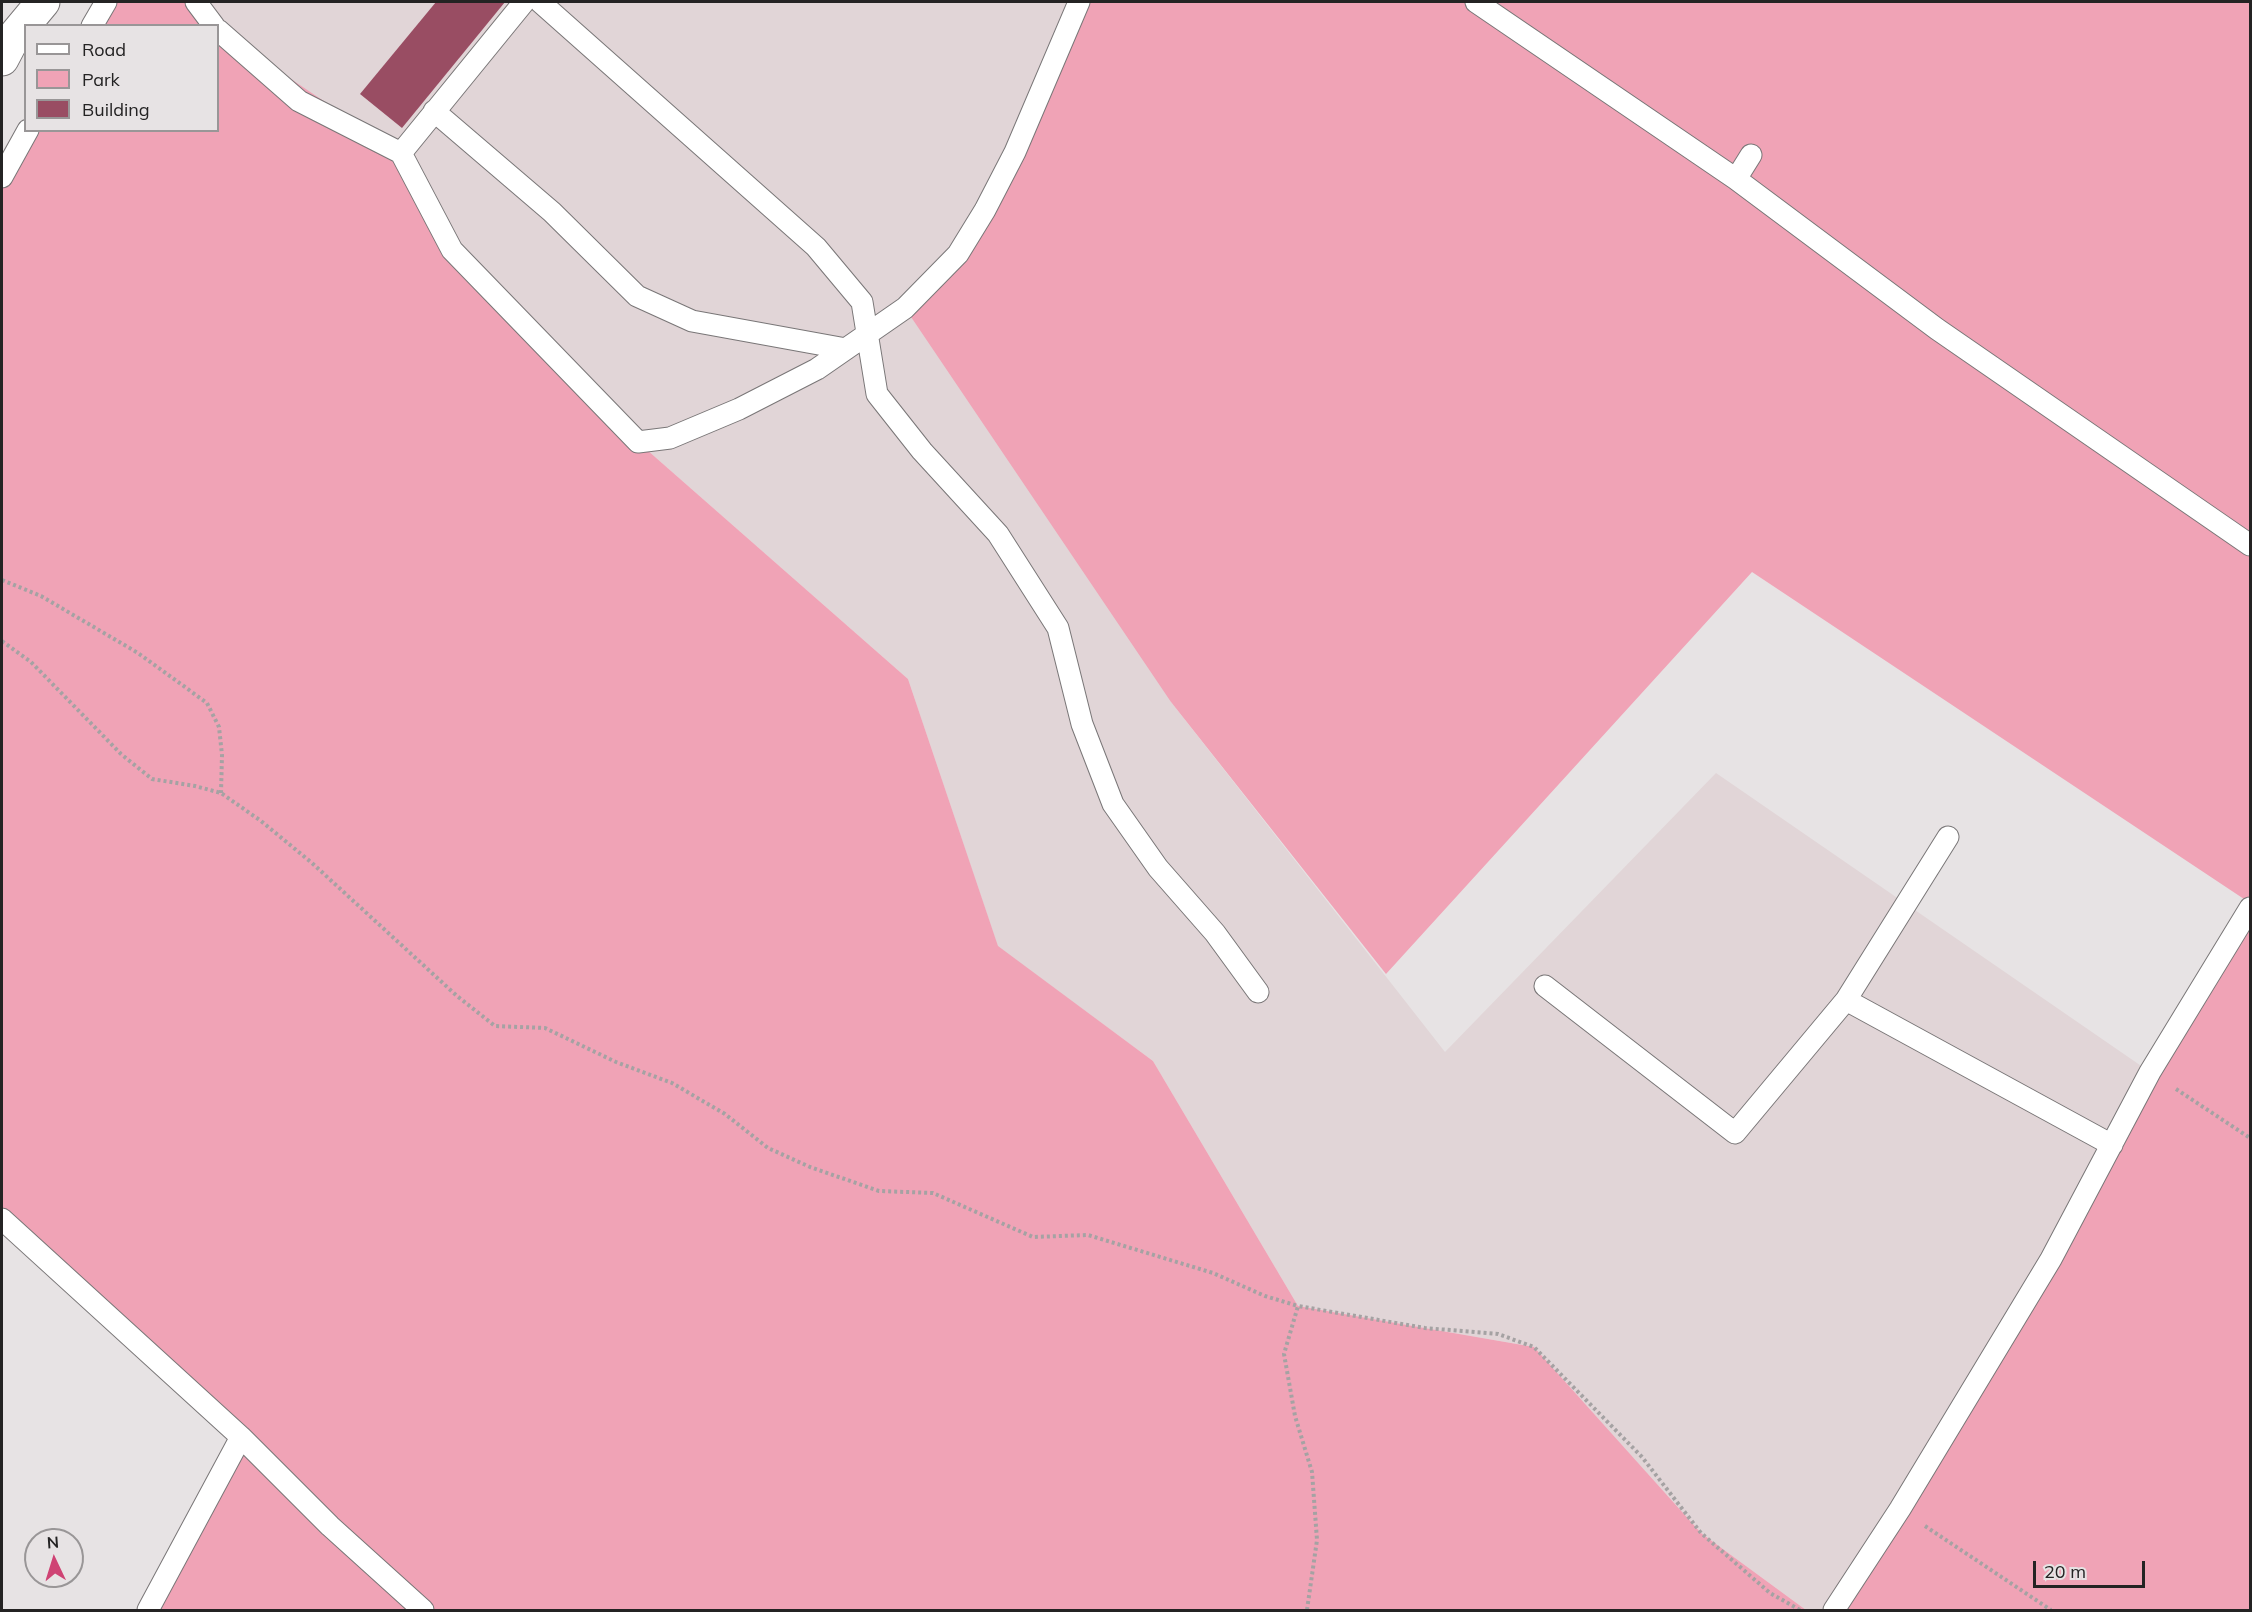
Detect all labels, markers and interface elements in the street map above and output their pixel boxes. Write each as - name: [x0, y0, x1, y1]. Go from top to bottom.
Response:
- legend: [24, 24, 219, 132]
- text: Road: [82, 38, 126, 61]
- text: Park: [82, 68, 120, 91]
- text: Building: [82, 98, 150, 121]
- north arrow: [24, 1528, 84, 1588]
- text: N: [46, 1532, 60, 1552]
- scale bar: [2036, 1549, 2148, 1587]
- text: 20 m: [2044, 1560, 2086, 1583]

